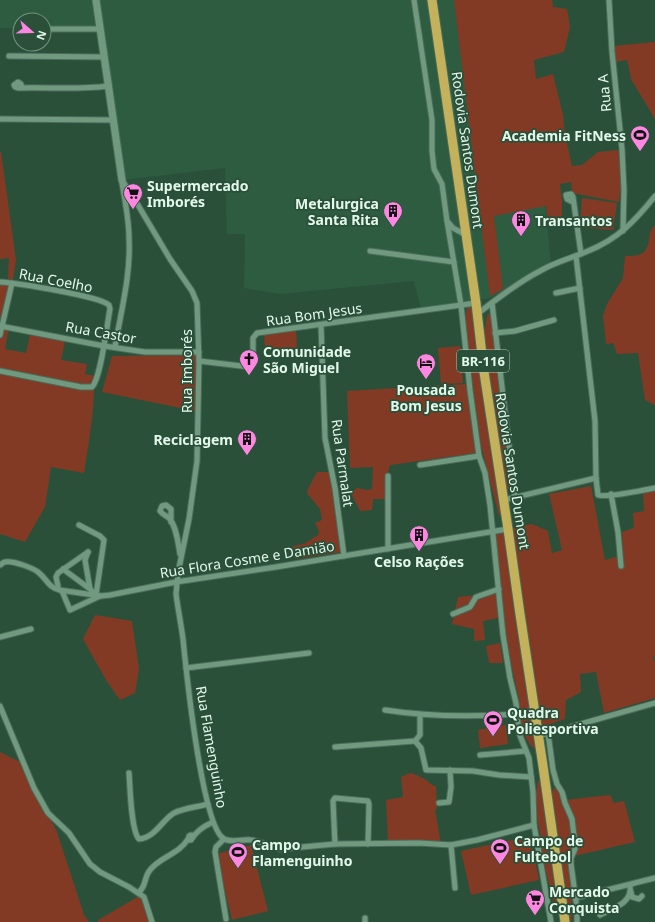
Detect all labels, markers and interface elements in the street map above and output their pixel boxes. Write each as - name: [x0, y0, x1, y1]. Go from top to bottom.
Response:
- north arrow: [12, 12, 52, 52]
- text: N: [33, 29, 50, 42]
- street label: Rodovia Santos Dumont: [448, 70, 488, 230]
- street label: Rua A: [593, 73, 615, 113]
- sports icon: Academia FitNess: [629, 124, 651, 152]
- place label: Academia FitNess: [502, 126, 626, 145]
- place label: Supermercado Imborés: [147, 176, 249, 211]
- supermarket icon: Supermercado Imborés: [122, 182, 144, 210]
- place label: Metalurgica Santa Rita: [295, 194, 379, 229]
- building icon: Metalurgica Santa Rita: [382, 200, 404, 228]
- building icon: Transantos: [510, 209, 532, 237]
- place label: Transantos: [535, 211, 612, 230]
- street label: Rua Coelho: [17, 264, 95, 296]
- street label: Rua Bom Jesus: [265, 298, 364, 330]
- street label: Rua Castor: [64, 316, 138, 348]
- street label: Rua Imborés: [177, 329, 196, 413]
- place label: Comunidade São Miguel: [263, 342, 351, 377]
- church icon: Comunidade São Miguel: [238, 348, 260, 376]
- road number: BR-116: [457, 350, 509, 372]
- hotel icon: Pousada Bom Jesus: [415, 352, 437, 380]
- place label: Pousada Bom Jesus: [390, 380, 462, 415]
- street label: Rodovia Santos Dumont: [491, 391, 535, 551]
- street label: Rua Parmalat: [327, 418, 359, 508]
- building icon: Reciclagem: [236, 428, 258, 456]
- place label: Reciclagem: [153, 430, 233, 449]
- building icon: Celso Rações: [408, 524, 430, 552]
- street label: Rua Flora Cosme e Damião: [158, 536, 336, 582]
- place label: Celso Rações: [374, 552, 464, 571]
- street label: Rua Flamenguinho: [192, 684, 232, 810]
- place label: Quadra Poliesportiva: [507, 703, 599, 738]
- sports icon: Quadra Poliesportiva: [482, 709, 504, 737]
- place label: Campo de Fultebol: [514, 831, 583, 866]
- place label: Campo Flamenguinho: [252, 835, 353, 870]
- sports icon: Campo de Fultebol: [489, 837, 511, 865]
- sports icon: Campo Flamenguinho: [227, 841, 249, 869]
- place label: Mercado Conquista: [549, 882, 619, 917]
- supermarket icon: Mercado Conquista: [524, 888, 546, 916]

